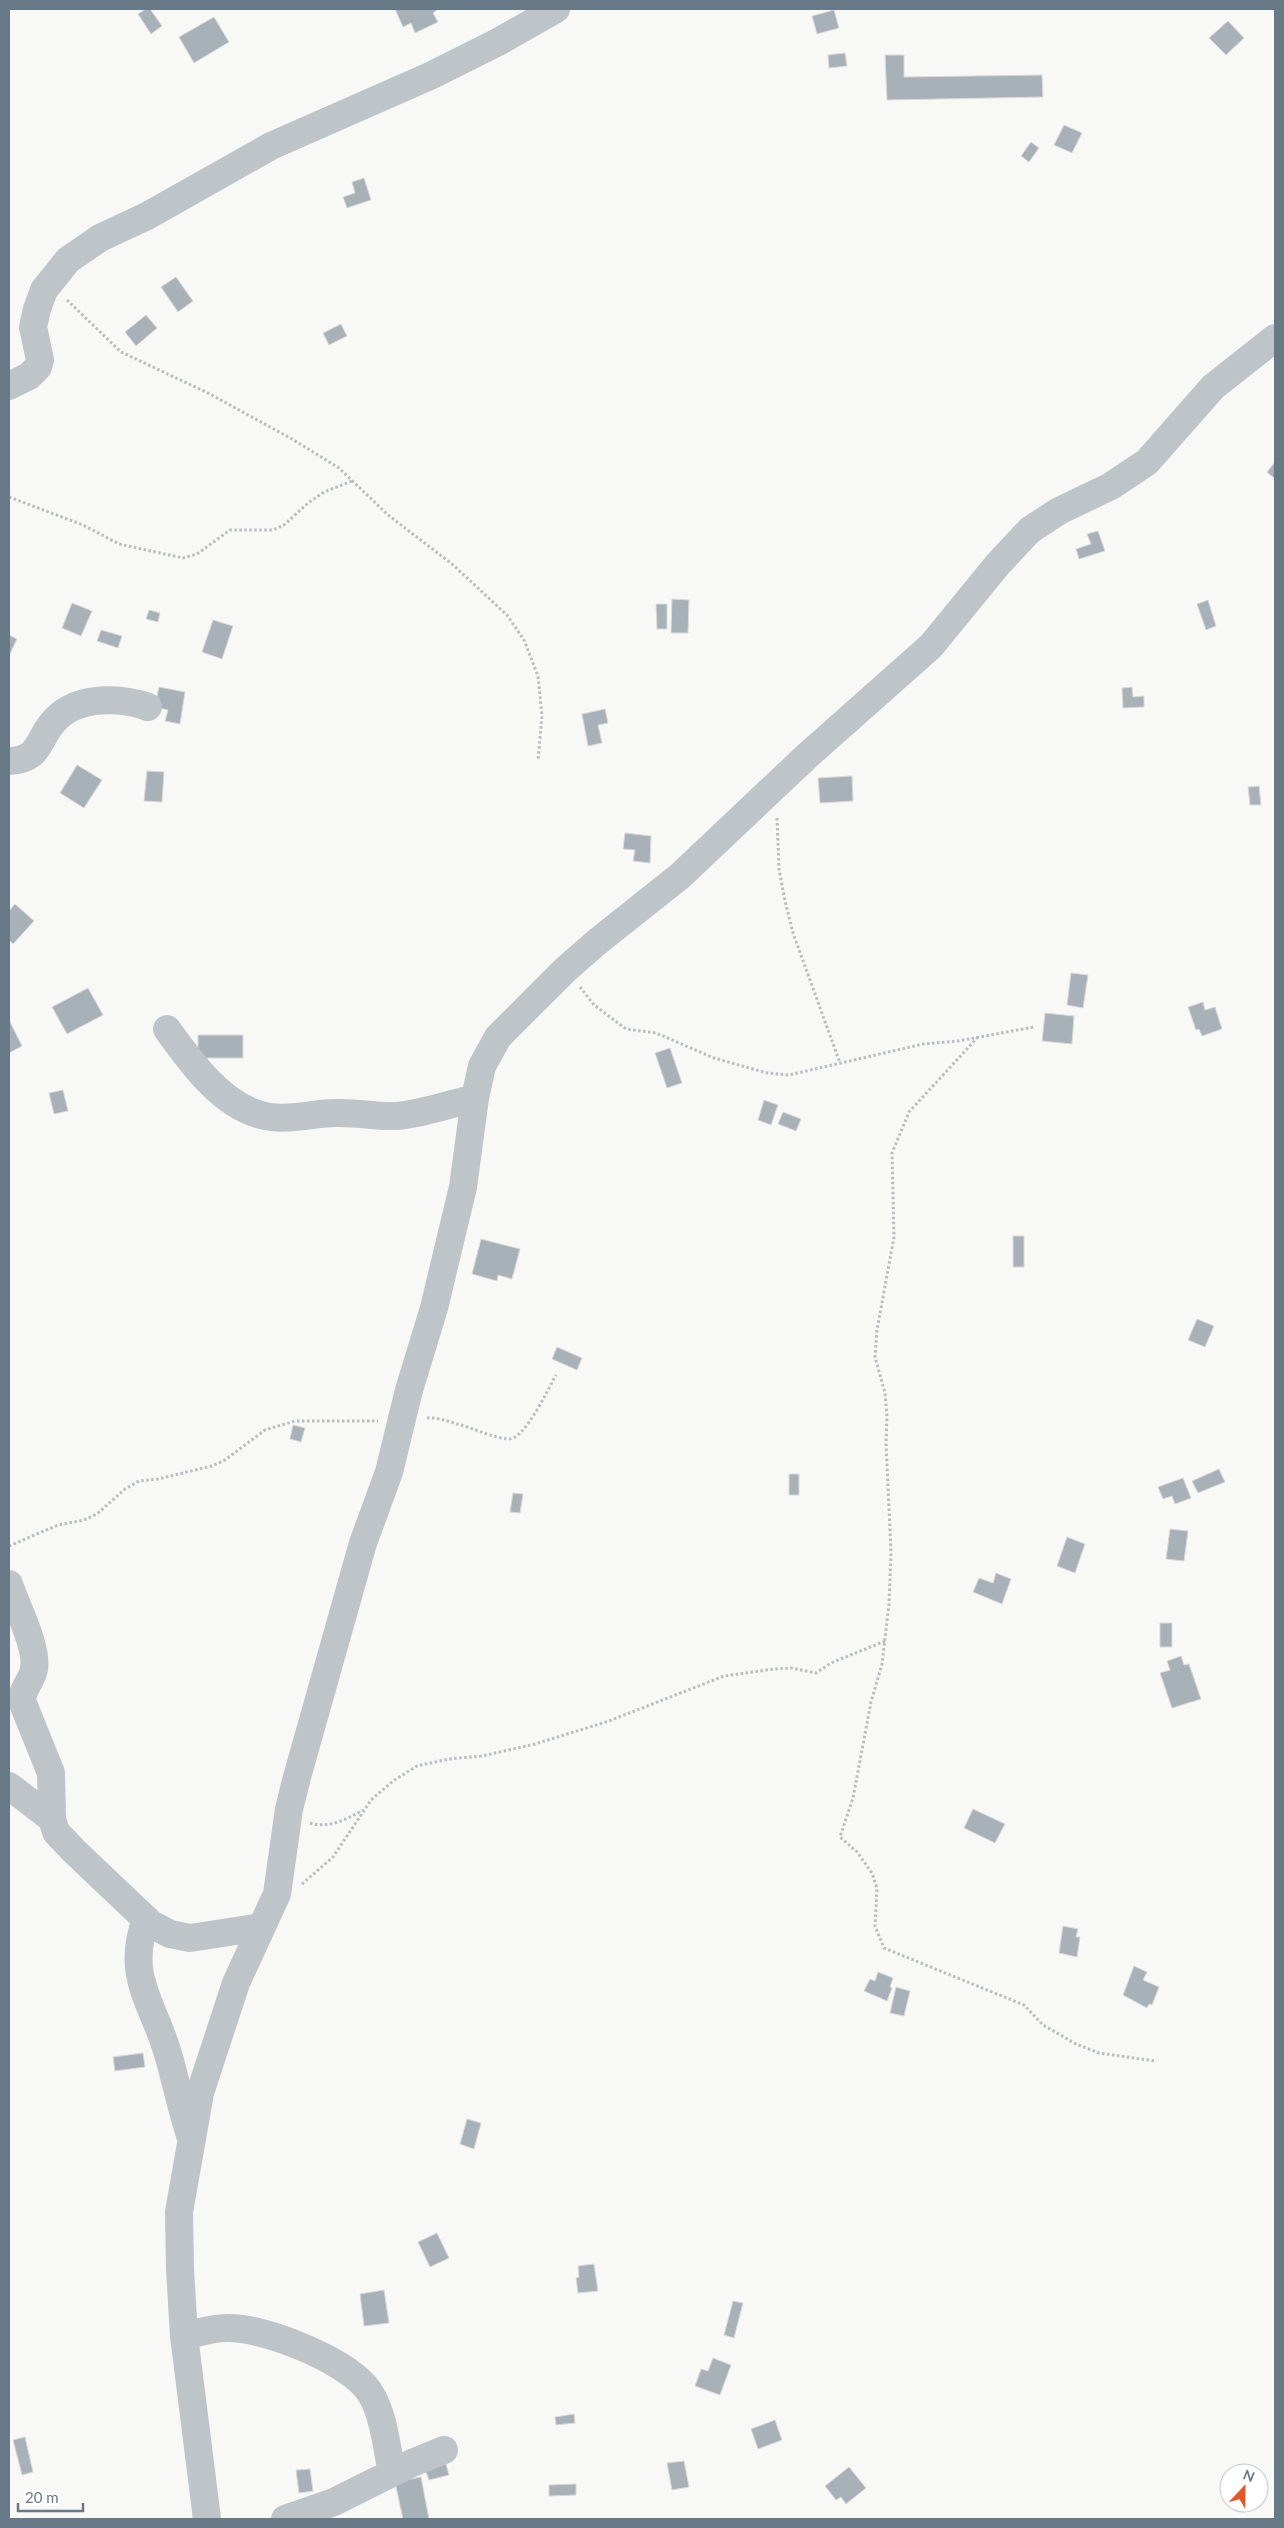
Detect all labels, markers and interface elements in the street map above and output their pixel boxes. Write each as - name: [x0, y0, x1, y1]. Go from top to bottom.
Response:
- north arrow: [1219, 2463, 1269, 2513]
- text: N: [1241, 2466, 1257, 2485]
- scale bar: [18, 2480, 82, 2512]
- text: 20 m: [25, 2488, 59, 2506]

